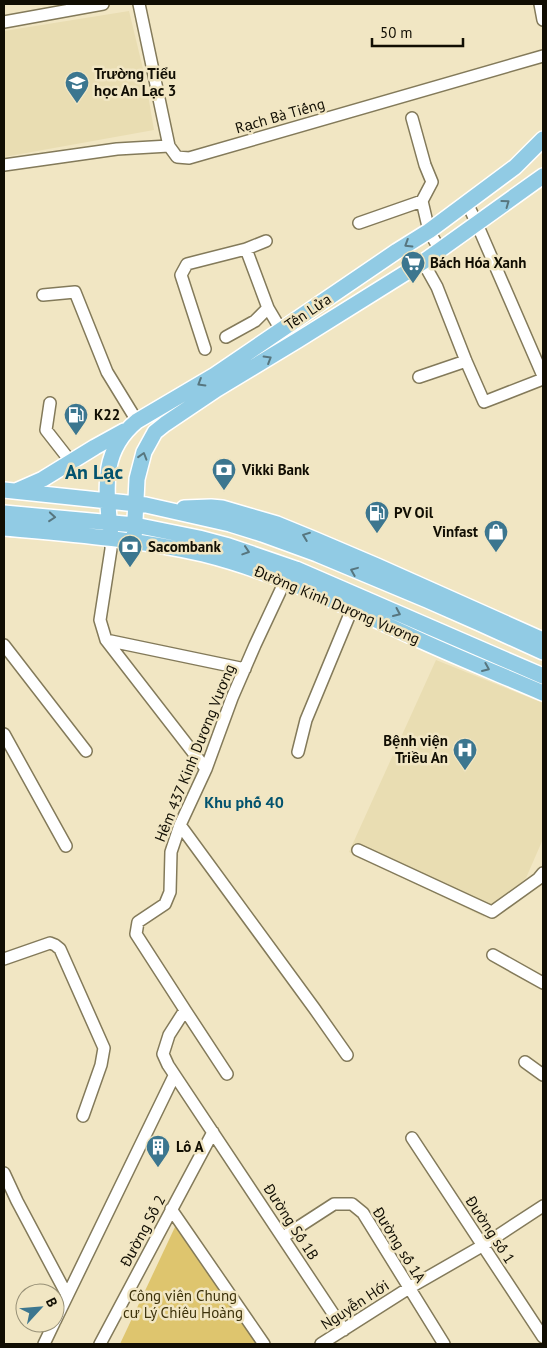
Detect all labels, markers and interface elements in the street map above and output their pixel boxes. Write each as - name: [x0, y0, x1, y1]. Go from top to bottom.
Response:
- scale bar: [372, 15, 463, 47]
- text: 50 m: [380, 23, 413, 42]
- place label: Trường Tiểu học An Lạc 3: [94, 64, 176, 100]
- school or university icon: Trường Tiểu học An Lạc 3: [64, 70, 90, 104]
- street label: Rạch Bà Tiếng: [233, 94, 327, 137]
- one-way arrow: [500, 200, 510, 209]
- one-way arrow: [405, 238, 414, 247]
- supermarket icon: Bách Hóa Xanh: [400, 250, 426, 284]
- place label: Bách Hóa Xanh: [430, 253, 526, 272]
- street label: Tên Lửa: [281, 289, 335, 334]
- one-way arrow: [262, 355, 271, 365]
- one-way arrow: [197, 377, 206, 387]
- fuel station icon: K22: [63, 402, 89, 436]
- place label: K22: [94, 405, 120, 424]
- one-way arrow: [137, 453, 147, 461]
- bank icon: Vikki Bank: [211, 457, 237, 491]
- district label: An Lạc: [65, 459, 123, 485]
- place label: Vikki Bank: [241, 460, 310, 479]
- fuel station icon: PV Oil: [364, 500, 390, 534]
- place label: PV Oil: [394, 503, 434, 522]
- one-way arrow: [49, 512, 57, 523]
- shop icon: Vinfast: [483, 519, 509, 553]
- place label: Vinfast: [432, 522, 479, 541]
- one-way arrow: [302, 532, 311, 542]
- bank icon: Sacombank: [117, 534, 143, 568]
- place label: Sacombank: [148, 537, 221, 556]
- one-way arrow: [242, 546, 250, 556]
- street label: Đường Kinh Dương Vương: [251, 561, 423, 648]
- one-way arrow: [350, 566, 359, 577]
- one-way arrow: [392, 606, 401, 617]
- street label: Hẻm 437 Kinh Dương Vương: [150, 661, 239, 844]
- one-way arrow: [481, 662, 490, 673]
- place label: Bệnh viện Triều An: [383, 731, 448, 767]
- hospital icon: Bệnh viện Triều An: [452, 737, 478, 771]
- district label: Khu phố 40: [204, 792, 284, 812]
- building icon: Lô A: [145, 1134, 171, 1168]
- place label: Lô A: [176, 1137, 204, 1156]
- street label: Đường Số 1B: [259, 1179, 323, 1263]
- street label: Đường Số 2: [115, 1192, 169, 1271]
- street label: Đường số 1: [461, 1192, 519, 1267]
- street label: Đường số 1A: [368, 1203, 430, 1286]
- street label: Nguyễn Hới: [317, 1275, 392, 1334]
- north arrow: [15, 1283, 65, 1333]
- park label: Công viên Chung cư Lý Chiêu Hoàng: [123, 1286, 243, 1322]
- text: B: [42, 1295, 62, 1310]

